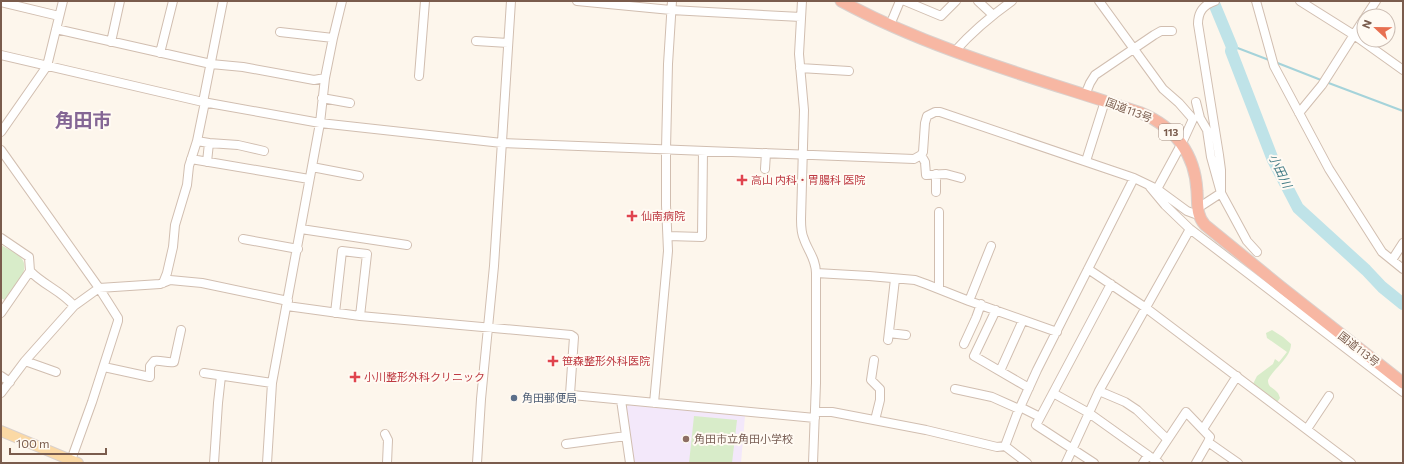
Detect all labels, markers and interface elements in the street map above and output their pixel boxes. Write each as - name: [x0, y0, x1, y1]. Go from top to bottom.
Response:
- north arrow: [1356, 8, 1396, 48]
- text: N: [1359, 18, 1374, 30]
- street label: 国道113号: [1104, 95, 1154, 124]
- district label: 角田市: [54, 108, 112, 131]
- road number: 113: [1159, 124, 1183, 140]
- water label: 小田川: [1267, 151, 1296, 192]
- place label: 高山 内科・胃腸科 医院: [751, 173, 865, 186]
- marker: 高山 内科・胃腸科 医院: [736, 174, 748, 186]
- place label: 仙南病院: [641, 209, 685, 222]
- marker: 仙南病院: [626, 210, 638, 222]
- street label: 国道113号: [1336, 328, 1382, 369]
- place label: 笹森整形外科医院: [562, 354, 650, 367]
- marker: 笹森整形外科医院: [547, 355, 559, 367]
- place label: 小川整形外科クリニック: [364, 370, 485, 383]
- marker: 小川整形外科クリニック: [349, 371, 361, 383]
- place label: 角田郵便局: [522, 391, 577, 404]
- marker: 角田郵便局: [509, 393, 519, 403]
- scale bar: [10, 430, 106, 456]
- place label: 角田市立角田小学校: [694, 432, 793, 445]
- marker: 角田市立角田小学校: [681, 434, 691, 444]
- text: 100 m: [16, 436, 50, 450]

